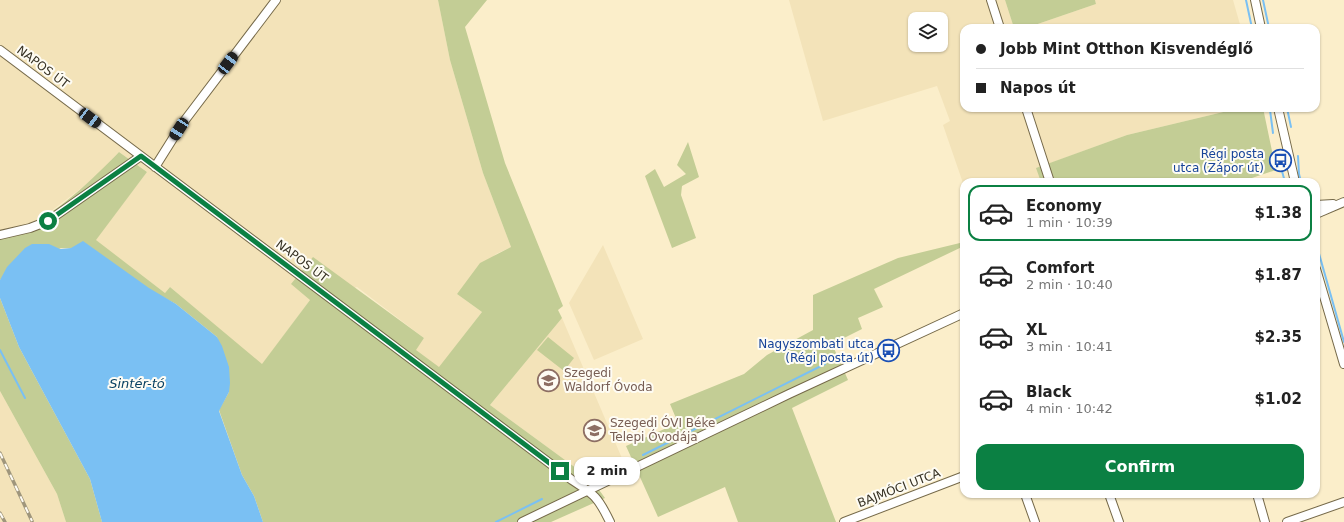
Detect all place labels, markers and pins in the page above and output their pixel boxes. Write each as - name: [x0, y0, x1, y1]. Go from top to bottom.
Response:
- place label: Régi posta utca (Zápor út): [1173, 147, 1264, 175]
- bus stop icon: Régi posta utca (Zápor út): [1267, 148, 1293, 174]
- place label: Nagyszombati utca (Régi posta út): [758, 337, 874, 365]
- bus stop icon: Nagyszombati utca (Régi posta út): [876, 338, 902, 364]
- place label: Szegedi Waldorf Óvoda: [564, 366, 653, 394]
- school or university icon: Szegedi Waldorf Óvoda: [536, 367, 562, 393]
- place label: Szegedi ÓVI Béke Telepi Óvodája: [609, 415, 715, 444]
- school or university icon: Szegedi ÓVI Béke Telepi Óvodája: [581, 417, 607, 443]

